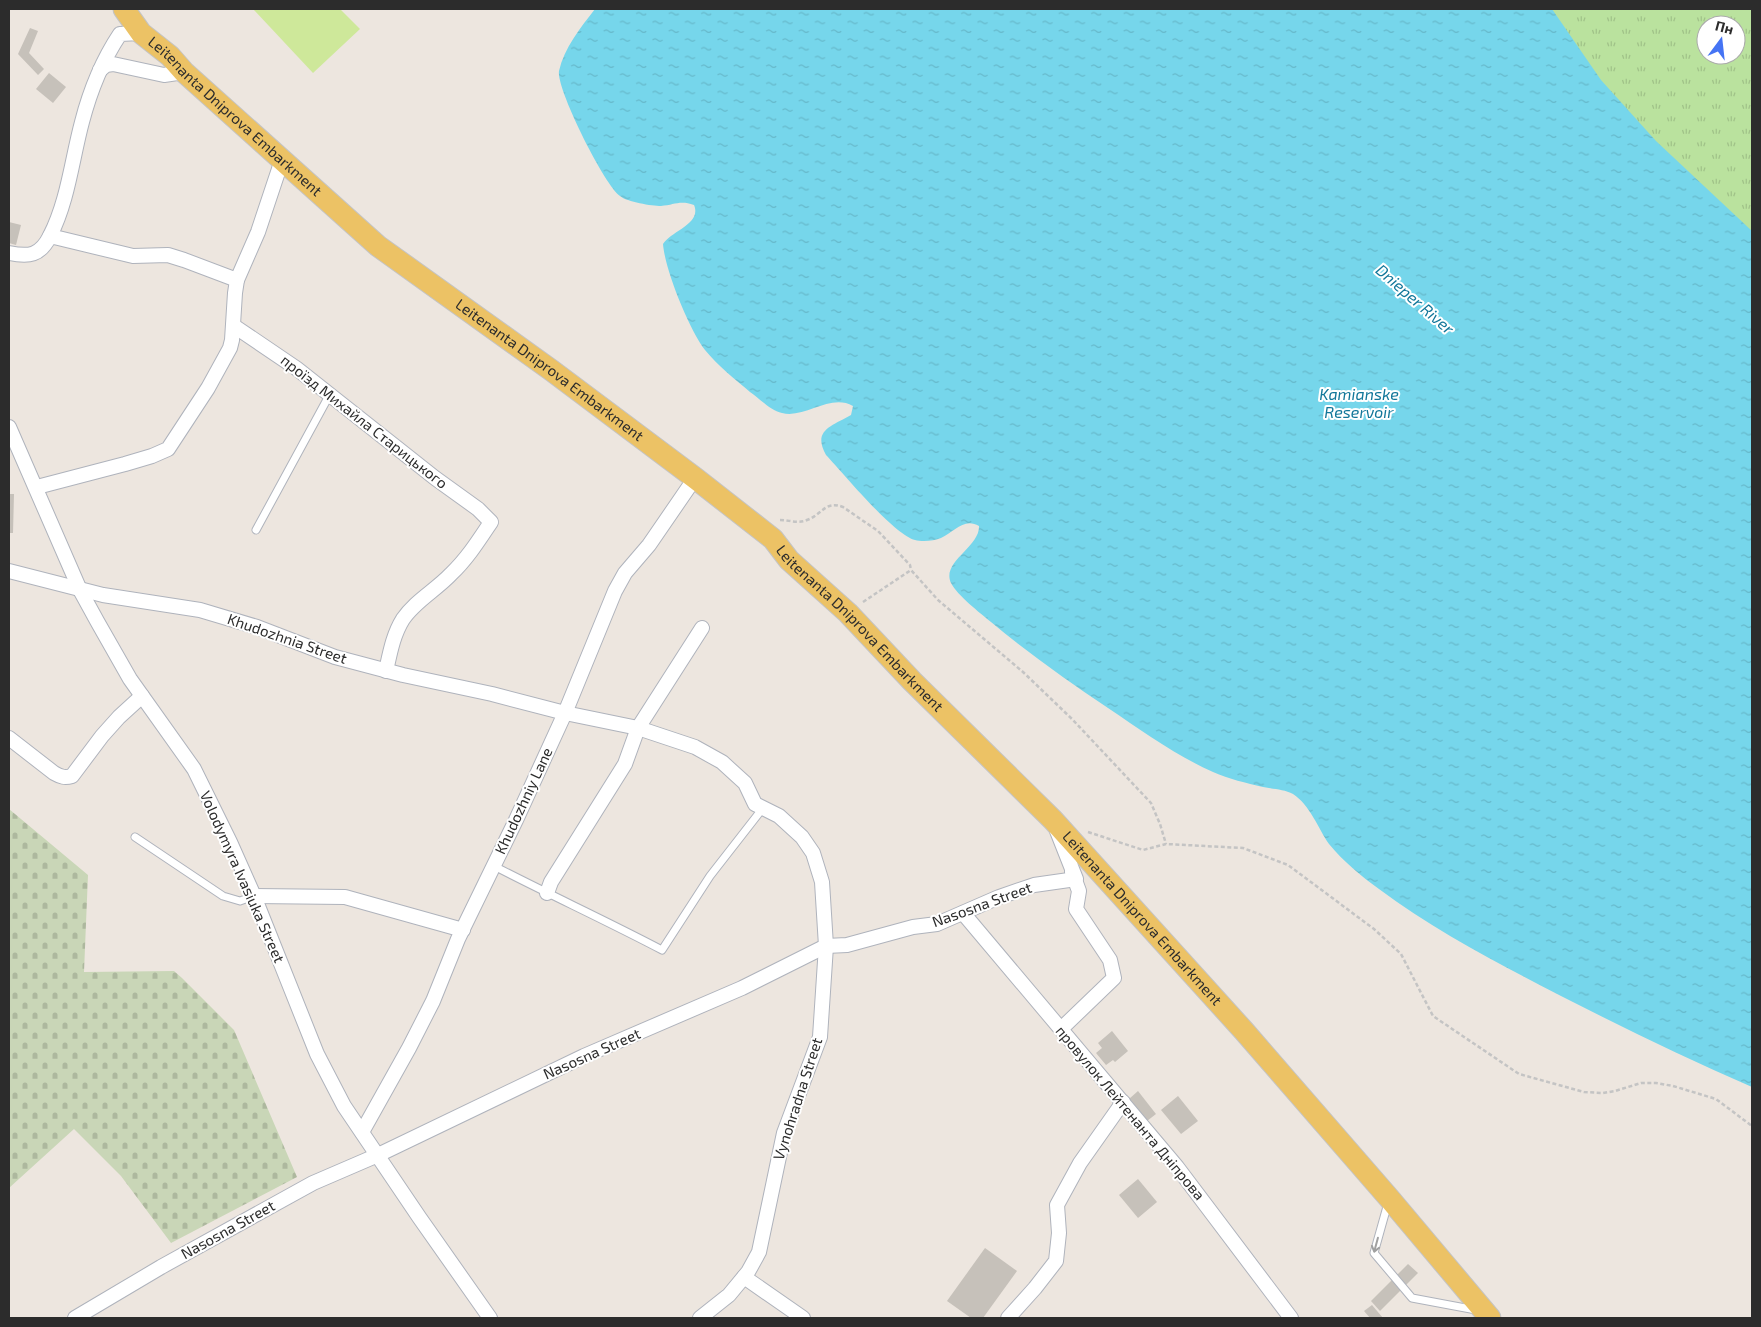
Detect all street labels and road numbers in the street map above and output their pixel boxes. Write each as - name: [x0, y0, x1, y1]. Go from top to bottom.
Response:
- street label: Leitenanta Dniprova Embarkment: [145, 32, 326, 199]
- street label: Leitenanta Dniprova Embarkment: [452, 295, 648, 445]
- street label: проїзд Михайла Старицького: [278, 351, 452, 492]
- street label: Leitenanta Dniprova Embarkment: [773, 541, 948, 715]
- street label: Khudozhnia Street: [225, 609, 350, 667]
- street label: Khudozhniy Lane: [490, 744, 556, 857]
- street label: Volodymyra Ivasiuka Street: [197, 788, 289, 966]
- street label: Leitenanta Dniprova Embarkment: [1059, 827, 1226, 1009]
- street label: Nasosna Street: [929, 878, 1034, 930]
- street label: провулок Лейтенанта Дніпрова: [1052, 1021, 1209, 1204]
- street label: Nasosna Street: [540, 1023, 643, 1083]
- street label: Vynohradna Street: [769, 1035, 825, 1162]
- street label: Nasosna Street: [177, 1196, 278, 1262]

